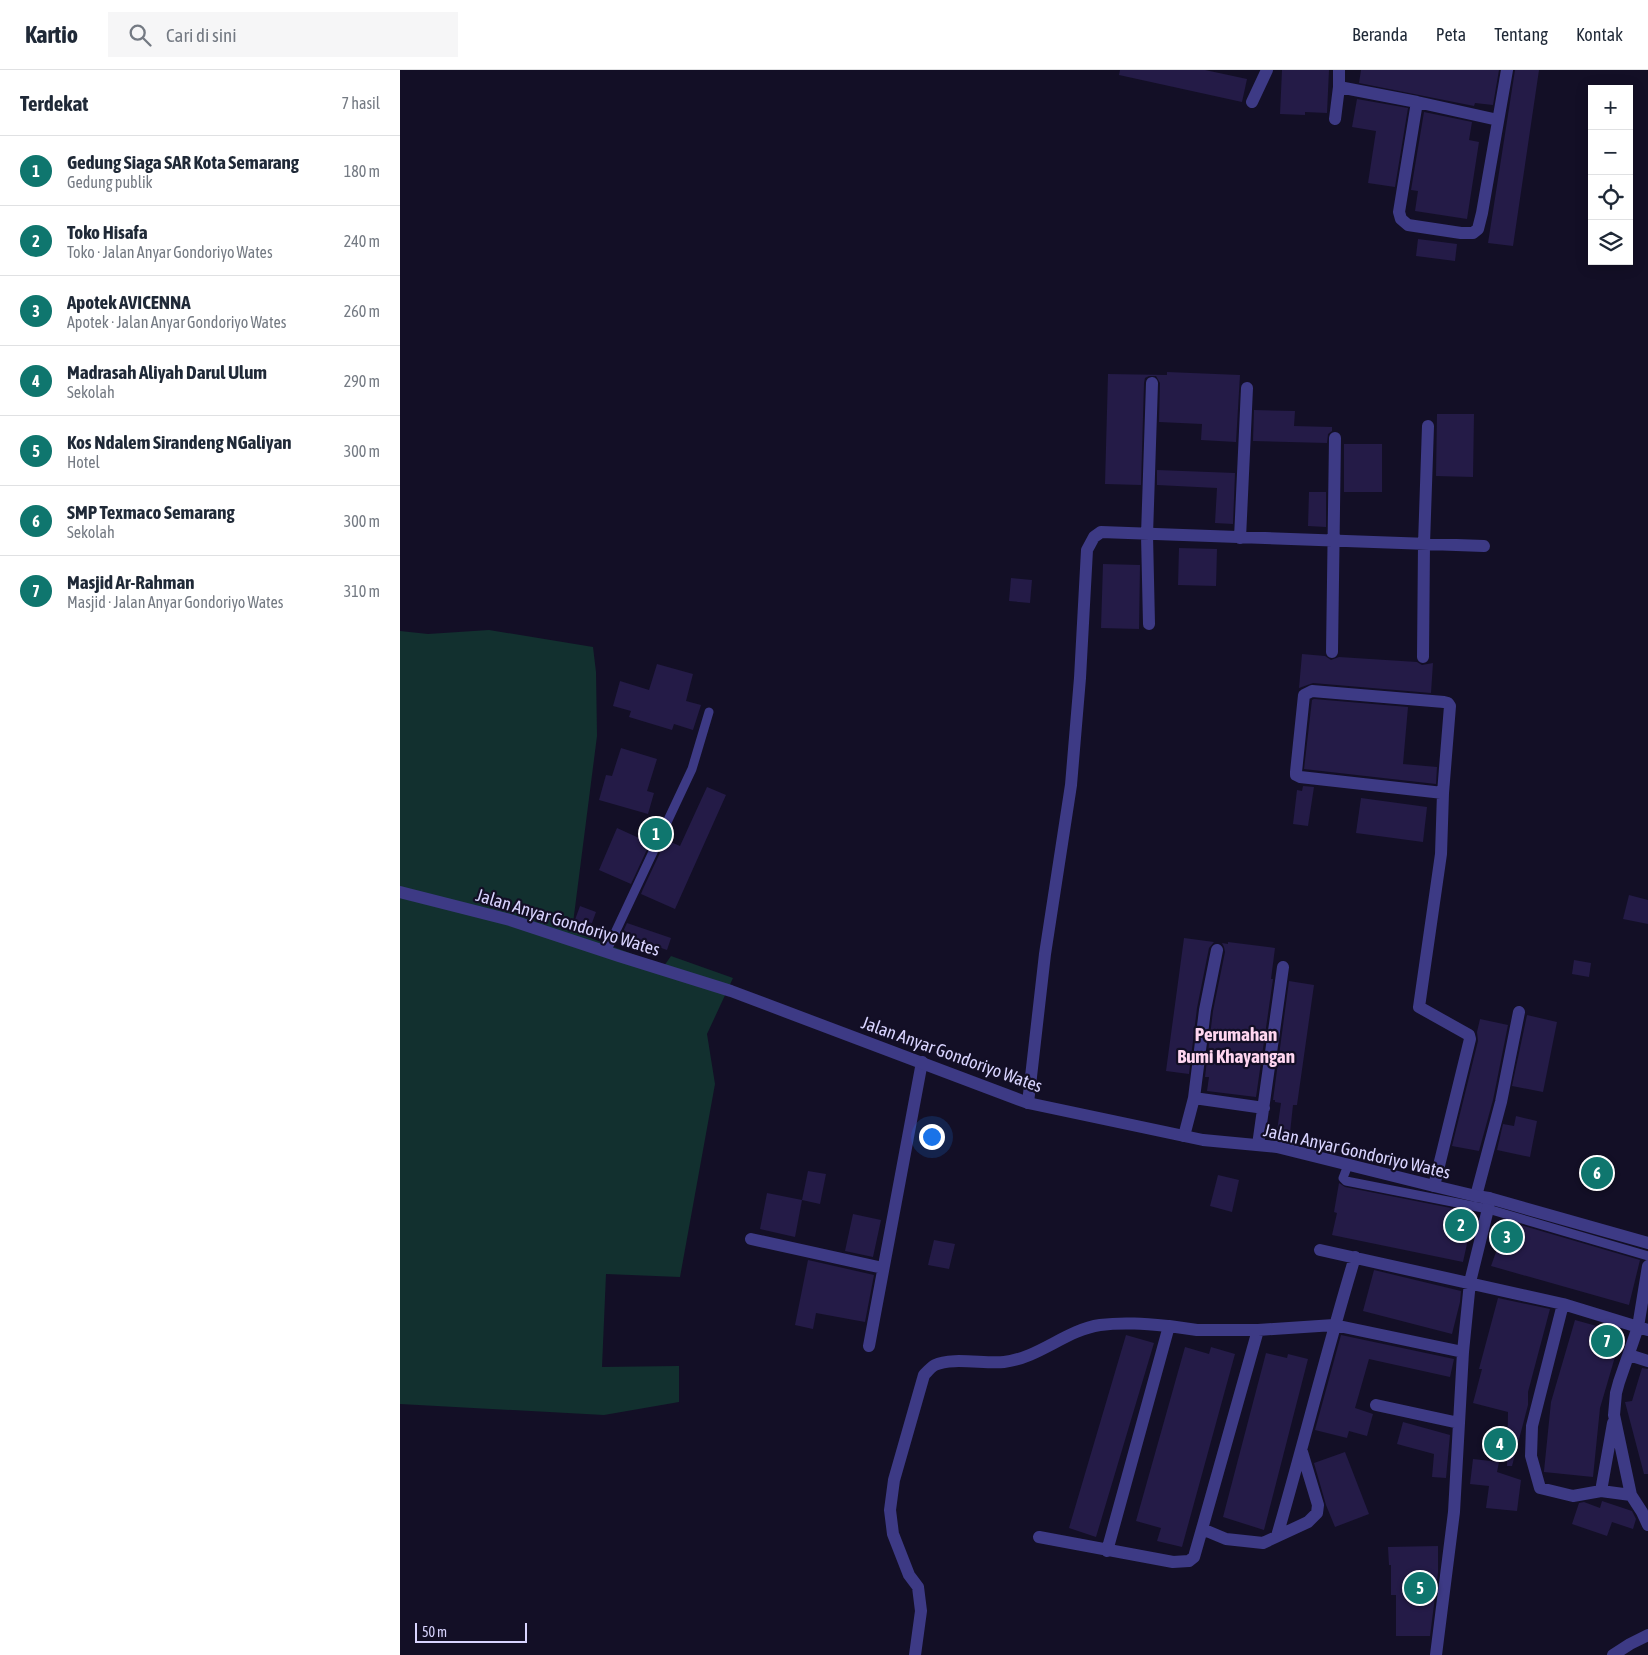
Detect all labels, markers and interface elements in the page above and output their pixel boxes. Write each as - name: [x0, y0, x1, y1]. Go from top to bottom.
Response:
- search box: [108, 12, 458, 57]
- text: Kartio: [25, 21, 78, 48]
- icon: search: [126, 21, 154, 49]
- text: Cari di sini: [166, 24, 237, 46]
- text: Beranda: [1352, 24, 1408, 45]
- text: Peta: [1436, 24, 1466, 45]
- text: Tentang: [1494, 24, 1548, 45]
- text: Kontak: [1576, 24, 1623, 45]
- map controls: [1588, 85, 1633, 265]
- button: +: [1588, 85, 1633, 130]
- text: Terdekat: [20, 91, 88, 115]
- text: 7 hasil: [342, 94, 380, 112]
- button: −: [1588, 130, 1633, 175]
- text: Gedung Siaga SAR Kota Semarang: [67, 151, 299, 173]
- text: 1: [32, 162, 40, 180]
- text: 180 m: [344, 162, 380, 180]
- text: Gedung publik: [67, 173, 153, 191]
- button: locate: [1588, 175, 1633, 220]
- button: layers: [1588, 220, 1633, 265]
- text: Toko Hisafa: [67, 221, 148, 243]
- text: 2: [32, 232, 40, 250]
- text: 240 m: [344, 232, 380, 250]
- text: Toko · Jalan Anyar Gondoriyo Wates: [67, 243, 273, 261]
- text: Apotek AVICENNA: [67, 291, 191, 313]
- text: 3: [32, 302, 40, 320]
- text: 260 m: [344, 302, 380, 320]
- text: Apotek · Jalan Anyar Gondoriyo Wates: [67, 313, 286, 331]
- text: Madrasah Aliyah Darul Ulum: [67, 361, 267, 383]
- text: 4: [32, 372, 40, 390]
- text: 290 m: [344, 372, 380, 390]
- text: Sekolah: [67, 383, 115, 401]
- text: Kos Ndalem Sirandeng NGaliyan: [67, 431, 291, 453]
- text: 5: [32, 442, 40, 460]
- text: 300 m: [344, 442, 380, 460]
- text: Hotel: [67, 453, 100, 471]
- text: SMP Texmaco Semarang: [67, 501, 235, 523]
- text: 6: [32, 512, 40, 530]
- text: 300 m: [344, 512, 380, 530]
- text: Sekolah: [67, 523, 115, 541]
- text: Masjid Ar-Rahman: [67, 571, 195, 593]
- text: 7: [32, 582, 40, 600]
- text: 310 m: [344, 582, 380, 600]
- text: Masjid · Jalan Anyar Gondoriyo Wates: [67, 593, 283, 611]
- pin: 1: [640, 815, 672, 853]
- street label: Jalan Anyar Gondoriyo Wates: [474, 884, 662, 960]
- street label: Jalan Anyar Gondoriyo Wates: [859, 1011, 1045, 1097]
- district label: Perumahan Bumi Khayangan: [1177, 1023, 1295, 1067]
- street label: Jalan Anyar Gondoriyo Wates: [1262, 1119, 1452, 1183]
- your location: [919, 1124, 945, 1150]
- pin: 6: [1581, 1154, 1613, 1192]
- pin: 2: [1445, 1206, 1477, 1244]
- pin: 3: [1491, 1218, 1523, 1256]
- pin: 7: [1591, 1322, 1623, 1360]
- pin: 4: [1484, 1425, 1516, 1463]
- pin: 5: [1404, 1569, 1436, 1607]
- scale bar: [415, 1620, 528, 1643]
- text: 50 m: [422, 1624, 447, 1640]

